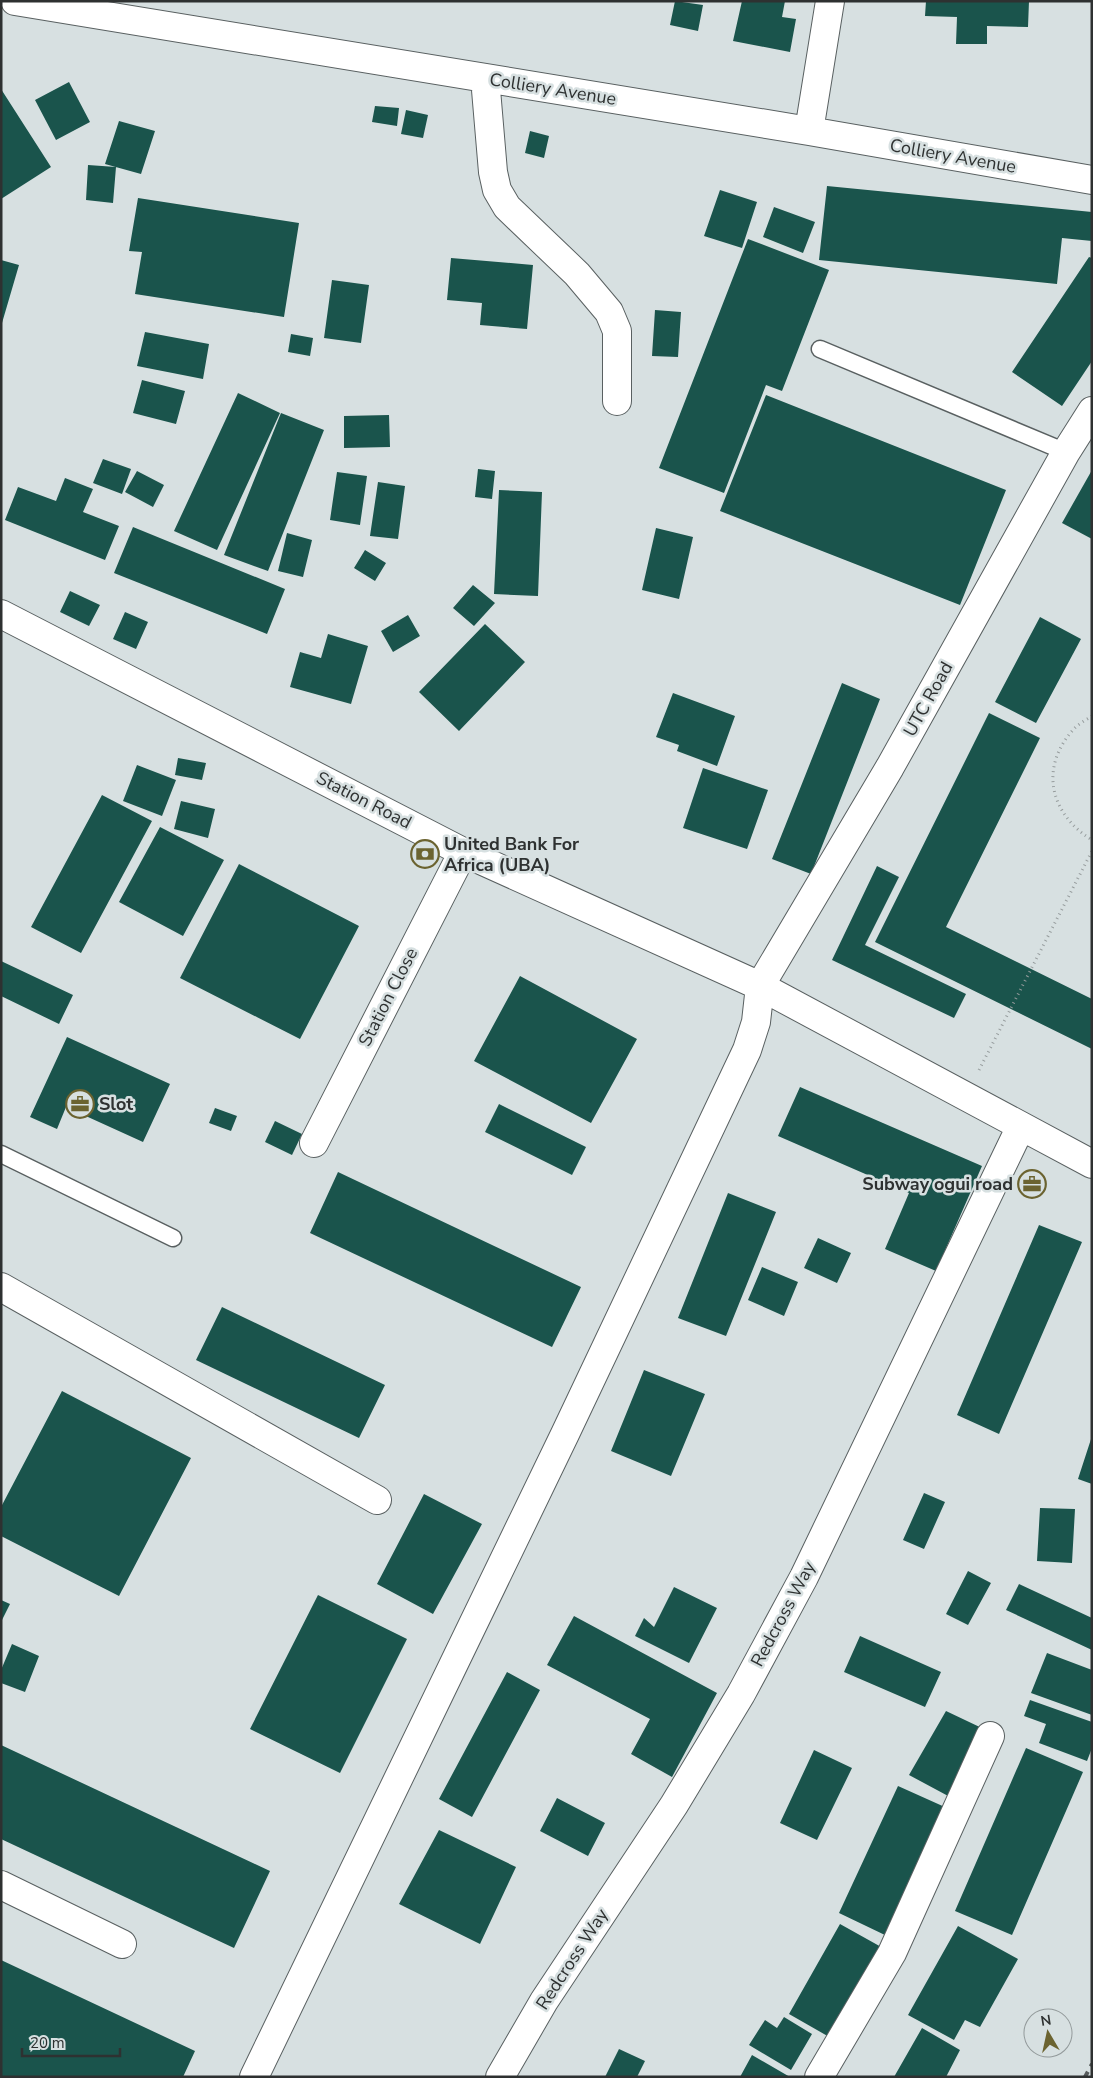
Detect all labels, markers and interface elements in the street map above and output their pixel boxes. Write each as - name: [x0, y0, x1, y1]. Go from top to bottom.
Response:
- street label: Colliery Avenue: [488, 67, 618, 111]
- street label: Colliery Avenue: [888, 133, 1018, 179]
- street label: UTC Road: [898, 657, 958, 741]
- street label: Station Road: [312, 766, 416, 834]
- place label: United Bank For Africa (UBA): [444, 832, 579, 877]
- bank icon: United Bank For Africa (UBA): [410, 839, 440, 869]
- street label: Station Close: [353, 944, 423, 1050]
- office icon: Slot: [65, 1089, 95, 1119]
- place label: Slot: [99, 1092, 133, 1116]
- office icon: Subway ogui road: [1017, 1169, 1047, 1199]
- place label: Subway ogui road: [862, 1172, 1013, 1196]
- street label: Redcross Way: [745, 1556, 821, 1671]
- street label: Redcross Way: [530, 1903, 614, 2014]
- north arrow: [1023, 2008, 1073, 2058]
- text: N: [1039, 2010, 1053, 2031]
- scale bar: [22, 2026, 120, 2058]
- text: 20 m: [30, 2033, 65, 2053]

